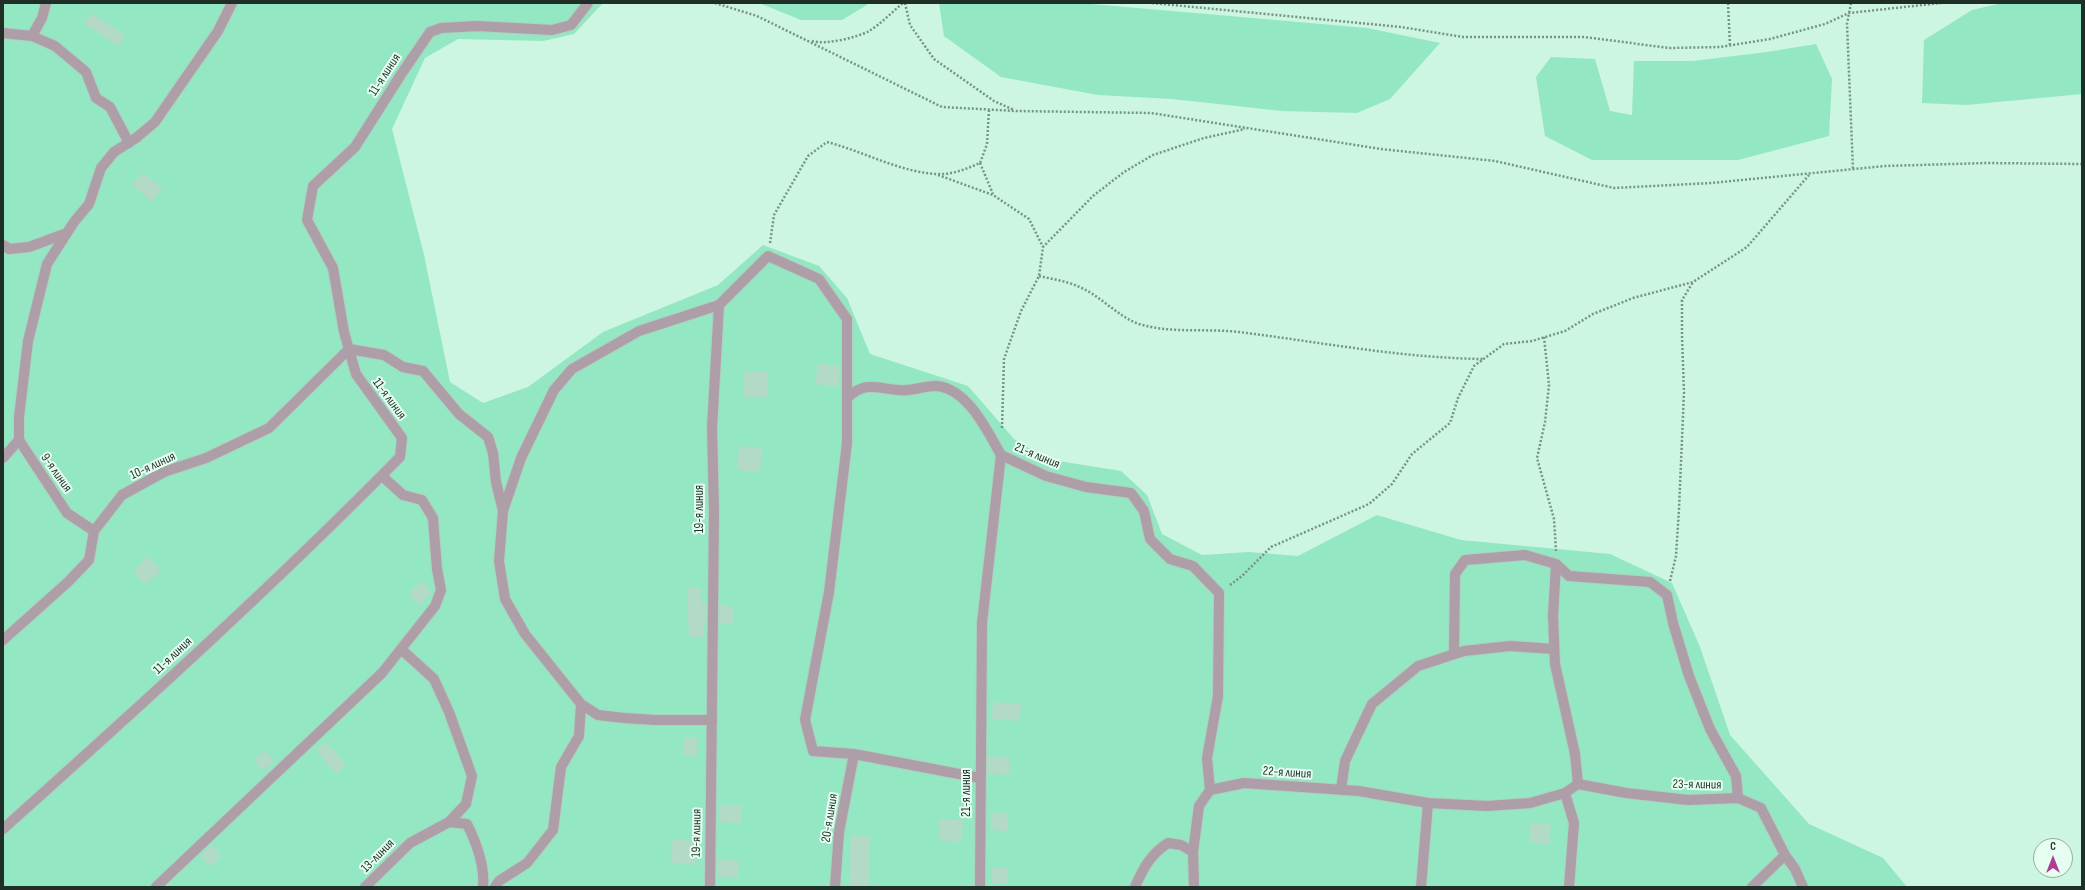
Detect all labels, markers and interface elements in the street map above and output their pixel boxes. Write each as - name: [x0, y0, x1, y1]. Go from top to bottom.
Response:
- street label: 11-я линия: [366, 51, 404, 99]
- street label: 11-я линия: [369, 375, 409, 423]
- street label: 21-я линия: [1012, 439, 1062, 473]
- street label: 10-я линия: [128, 449, 178, 483]
- street label: 9-я линия: [37, 451, 75, 495]
- street label: 19-я линия: [692, 485, 708, 533]
- street label: 11-я линия: [151, 634, 195, 678]
- street label: 22-я линия: [1262, 764, 1312, 782]
- street label: 21-я линия: [959, 769, 975, 817]
- street label: 23-я линия: [1673, 777, 1721, 793]
- street label: 20-я линия: [818, 793, 842, 843]
- street label: 19-я линия: [689, 809, 705, 857]
- street label: 13-линия: [358, 836, 398, 876]
- north arrow: [2033, 838, 2073, 878]
- text: С: [2050, 840, 2056, 853]

